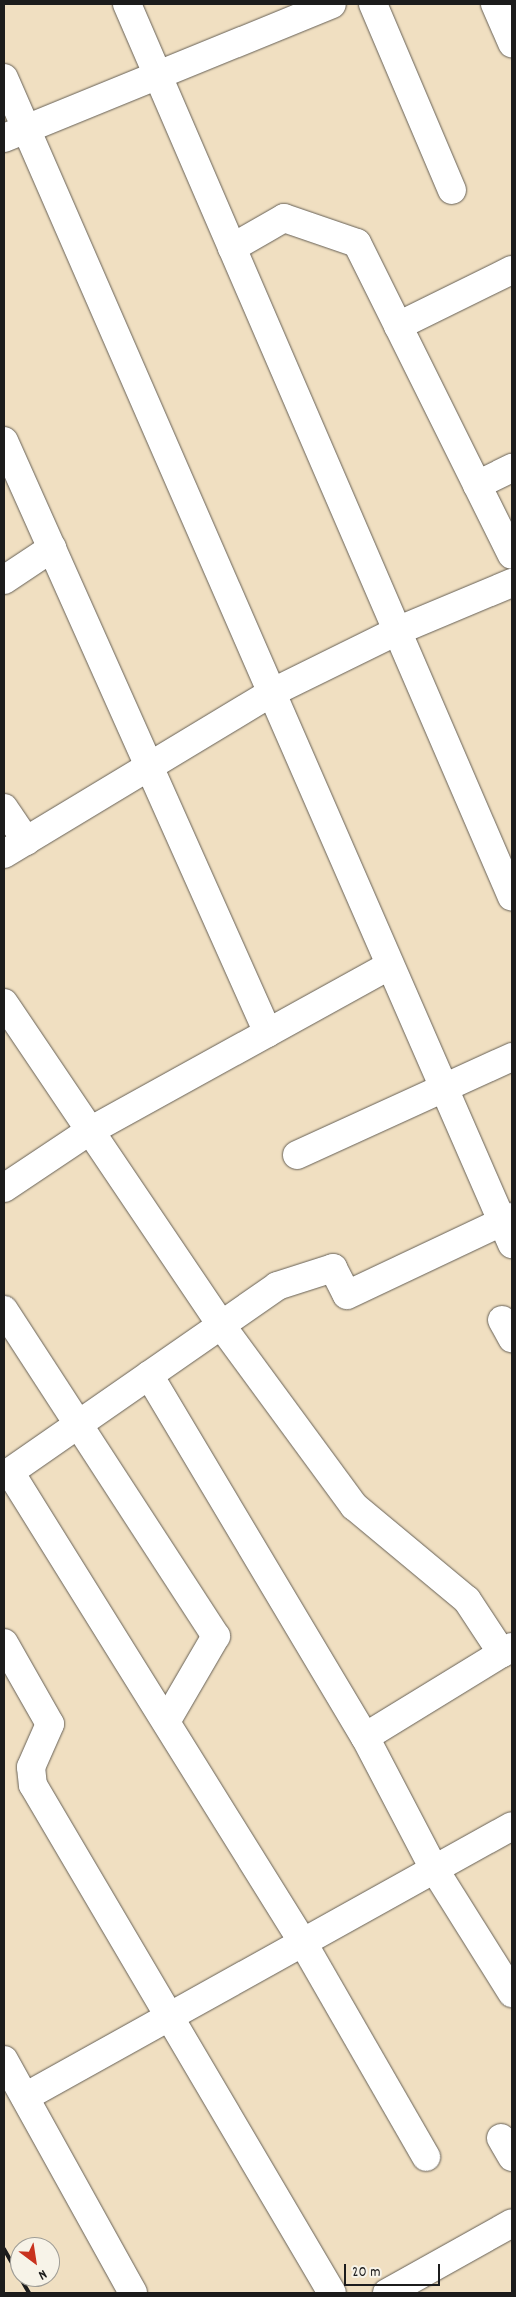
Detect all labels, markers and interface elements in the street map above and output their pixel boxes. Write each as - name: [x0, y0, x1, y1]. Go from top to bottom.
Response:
- north arrow: [10, 2237, 60, 2287]
- scale bar: [346, 2254, 442, 2286]
- text: 20 m: [352, 2262, 380, 2284]
- text: N: [34, 2264, 50, 2284]

